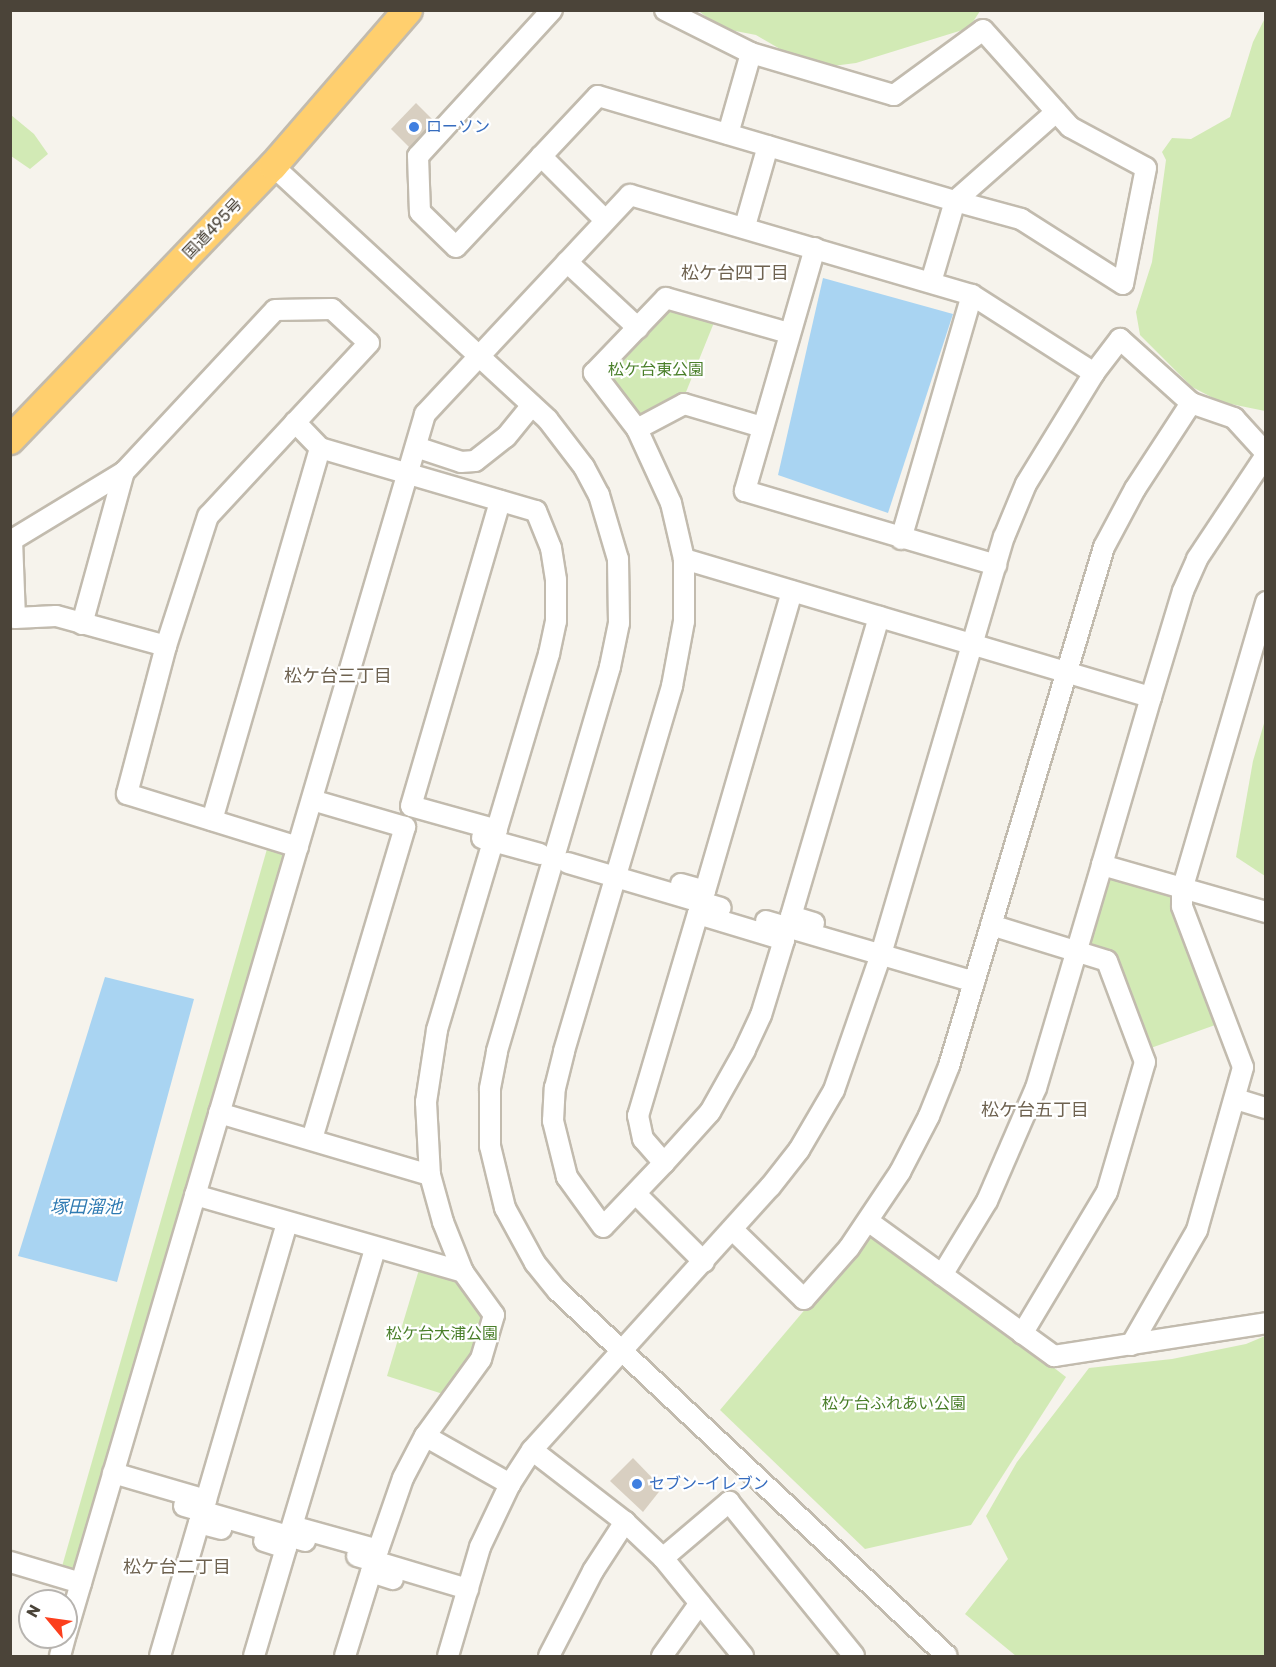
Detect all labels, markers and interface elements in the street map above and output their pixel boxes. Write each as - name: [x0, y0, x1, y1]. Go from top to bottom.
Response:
- place label: ローソン: [426, 117, 490, 137]
- marker: ローソン: [407, 120, 421, 134]
- street label: 国道495号: [179, 195, 247, 263]
- district label: 松ケ台四丁目: [681, 262, 789, 284]
- park label: 松ケ台東公園: [608, 360, 704, 380]
- district label: 松ケ台三丁目: [284, 665, 392, 687]
- district label: 松ケ台五丁目: [981, 1099, 1089, 1121]
- water label: 塚田溜池: [50, 1196, 122, 1218]
- park label: 松ケ台大浦公園: [386, 1324, 498, 1344]
- park label: 松ケ台ふれあい公園: [822, 1394, 966, 1414]
- place label: セブン-イレブン: [649, 1474, 769, 1494]
- marker: セブン-イレブン: [630, 1477, 644, 1491]
- district label: 松ケ台二丁目: [123, 1556, 231, 1578]
- north arrow: [18, 1589, 78, 1649]
- text: N: [22, 1601, 45, 1621]

